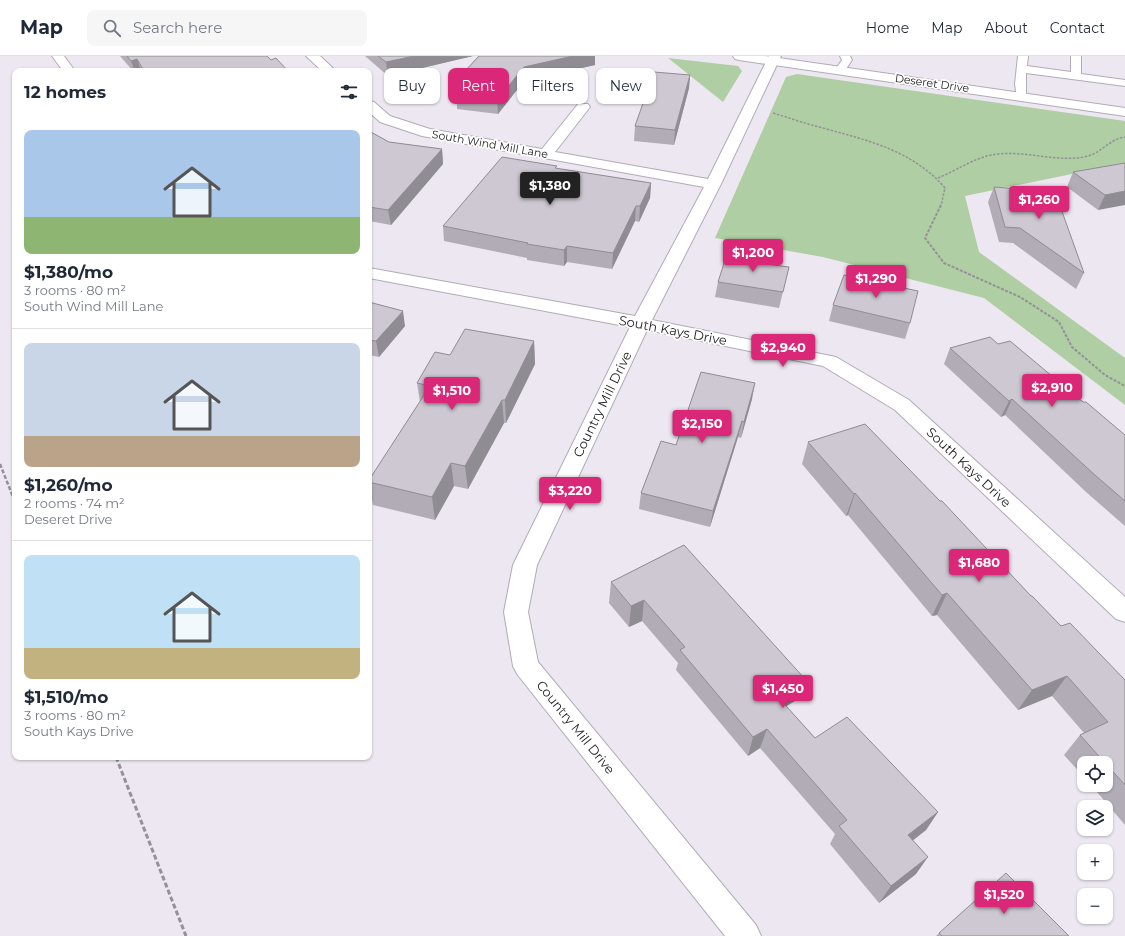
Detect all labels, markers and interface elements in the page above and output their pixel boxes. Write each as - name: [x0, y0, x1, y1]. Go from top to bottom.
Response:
- search box: [87, 10, 367, 46]
- text: Map: [20, 16, 63, 39]
- icon: search: [101, 17, 123, 39]
- text: Search here: [133, 18, 222, 37]
- text: Home: [866, 19, 909, 37]
- text: Map: [931, 19, 962, 37]
- text: About: [984, 19, 1028, 37]
- text: Contact: [1050, 19, 1105, 37]
- chip: Buy: [384, 68, 440, 104]
- chip: Rent: [448, 68, 509, 104]
- chip: Filters: [517, 68, 588, 104]
- chip: New: [596, 68, 656, 104]
- street label: Deseret Drive: [894, 71, 970, 95]
- icon: filters: [338, 81, 360, 103]
- text: 12 homes: [24, 82, 106, 102]
- street label: South Wind Mill Lane: [431, 127, 550, 161]
- icon: home: [156, 156, 228, 228]
- pin: $1,380: [517, 172, 583, 206]
- text: $1,380: [529, 177, 571, 193]
- pin: $1,260: [1006, 186, 1072, 220]
- text: $1,260: [1018, 191, 1060, 207]
- pin: $1,200: [720, 239, 786, 273]
- text: $1,200: [732, 244, 774, 260]
- text: $1,380/mo: [24, 262, 113, 282]
- pin: $1,290: [843, 265, 909, 299]
- text: $1,290: [855, 270, 897, 286]
- text: 3 rooms · 80 m²: [24, 282, 126, 298]
- text: South Wind Mill Lane: [24, 298, 163, 314]
- street label: South Kays Drive: [618, 312, 728, 348]
- pin: $2,940: [750, 334, 816, 368]
- text: $2,940: [760, 339, 806, 355]
- street label: Country Mill Drive: [569, 348, 635, 460]
- icon: home: [156, 369, 228, 441]
- pin: $2,910: [1019, 374, 1085, 408]
- pin: $1,510: [419, 377, 485, 411]
- text: $2,910: [1031, 379, 1073, 395]
- text: $1,510: [433, 382, 471, 398]
- pin: $2,150: [669, 410, 735, 444]
- text: $2,150: [682, 415, 722, 431]
- street label: South Kays Drive: [923, 424, 1015, 510]
- text: $1,260/mo: [24, 475, 113, 495]
- pin: $3,220: [537, 477, 603, 511]
- text: $3,220: [548, 482, 592, 498]
- text: 2 rooms · 74 m²: [24, 495, 125, 511]
- text: Deseret Drive: [24, 511, 112, 527]
- pin: $1,680: [946, 549, 1012, 583]
- text: $1,680: [958, 554, 1000, 570]
- icon: home: [156, 581, 228, 653]
- pin: $1,450: [750, 675, 816, 709]
- street label: Country Mill Drive: [533, 677, 619, 777]
- text: $1,450: [762, 680, 804, 696]
- text: $1,510/mo: [24, 687, 108, 707]
- text: 3 rooms · 80 m²: [24, 707, 126, 723]
- text: South Kays Drive: [24, 723, 134, 739]
- map controls: [1077, 756, 1113, 924]
- button: locate: [1077, 756, 1113, 792]
- button: layers: [1077, 800, 1113, 836]
- button: +: [1077, 844, 1113, 880]
- pin: $1,520: [971, 881, 1037, 915]
- text: $1,520: [984, 886, 1024, 902]
- button: −: [1077, 888, 1113, 924]

